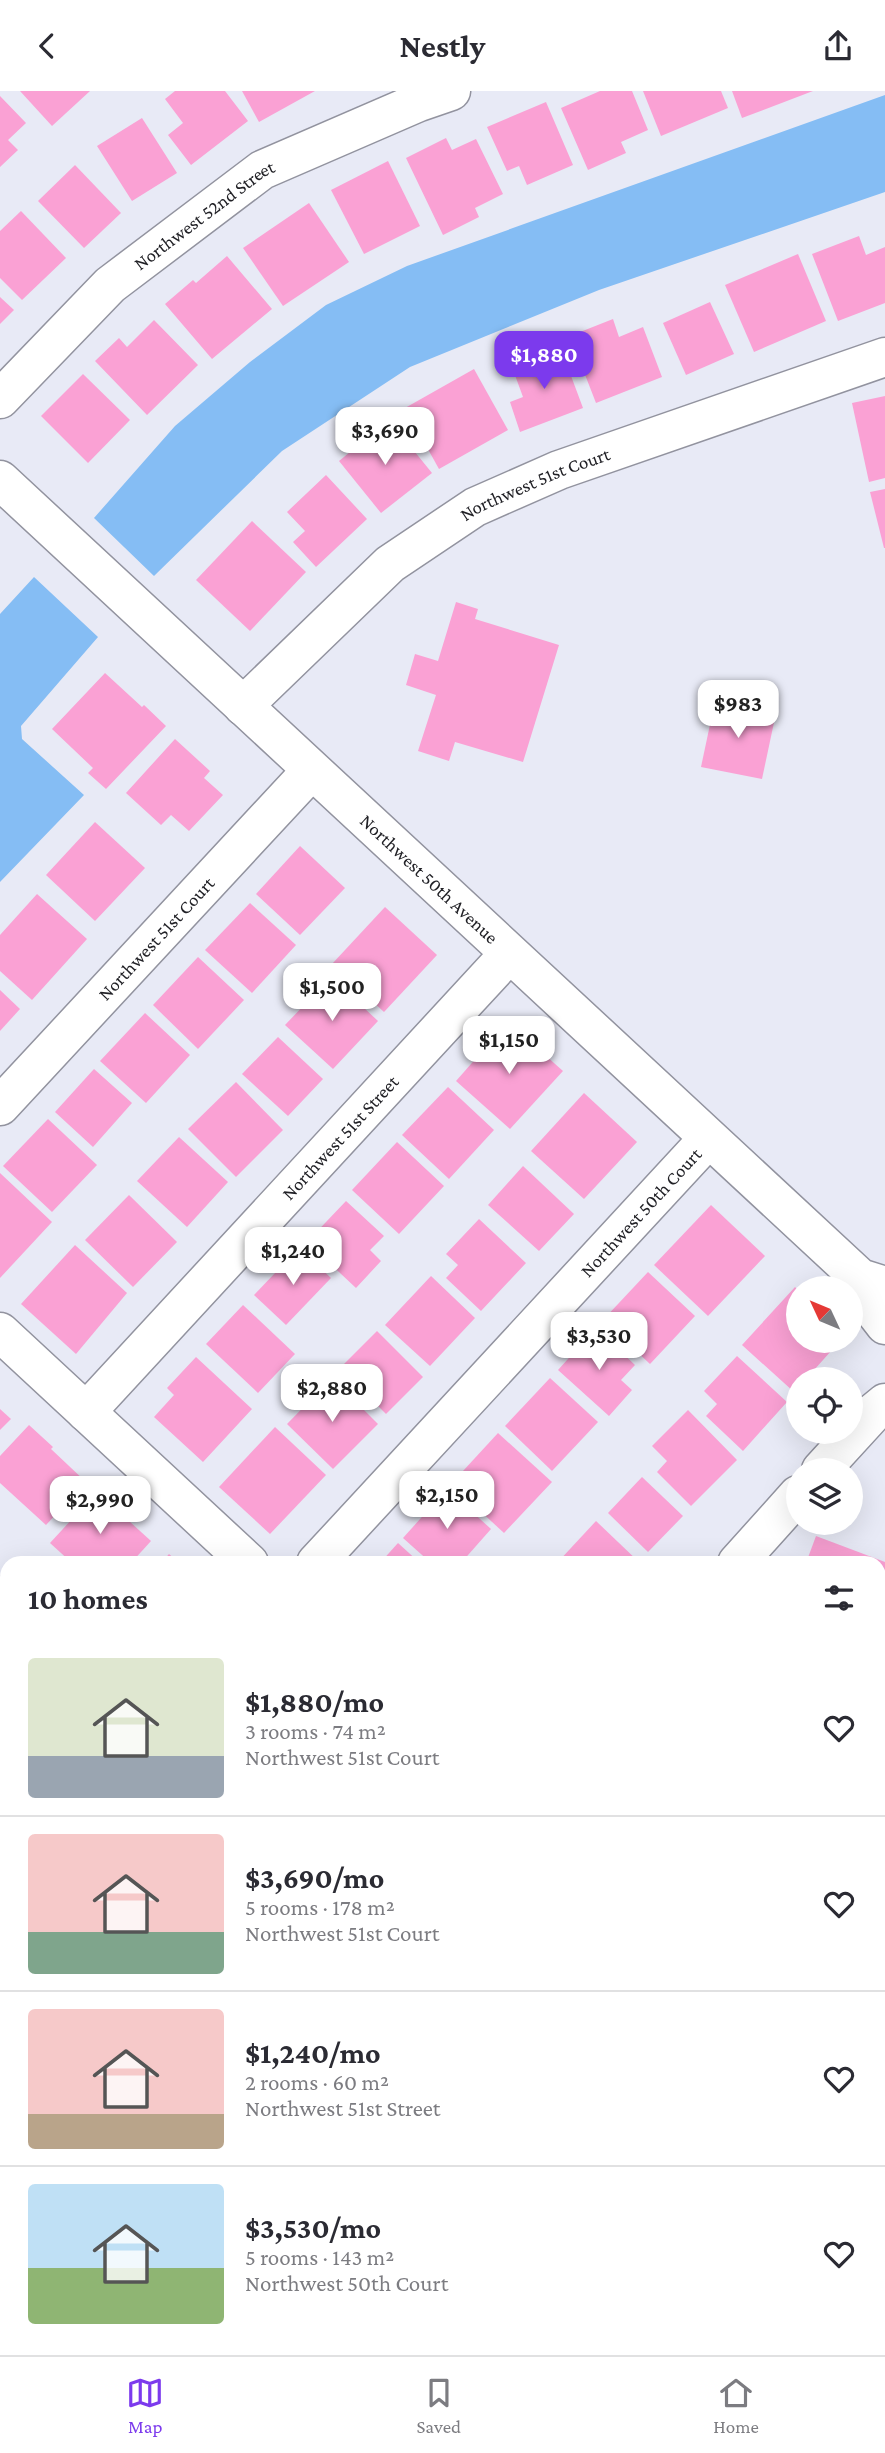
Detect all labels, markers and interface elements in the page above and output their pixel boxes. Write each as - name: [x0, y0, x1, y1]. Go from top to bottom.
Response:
- icon: back: [28, 27, 66, 65]
- icon: share: [819, 27, 857, 65]
- text: Nestly: [400, 28, 485, 64]
- street label: Northwest 52nd Street: [129, 155, 278, 274]
- pin: $1,880: [487, 331, 601, 391]
- text: $1,880: [510, 341, 578, 367]
- pin: $3,690: [328, 407, 442, 467]
- text: $3,690: [351, 417, 419, 443]
- street label: Northwest 51st Court: [456, 443, 613, 525]
- pin: $983: [697, 681, 779, 740]
- text: $983: [714, 690, 762, 716]
- street label: Northwest 50th Avenue: [356, 810, 503, 948]
- street label: Northwest 51st Court: [93, 872, 219, 1004]
- pin: $1,500: [275, 963, 389, 1023]
- text: $1,500: [299, 973, 365, 999]
- pin: $1,150: [452, 1017, 566, 1076]
- text: $1,150: [479, 1026, 539, 1052]
- street label: Northwest 51st Street: [277, 1070, 403, 1204]
- street label: Northwest 50th Court: [576, 1143, 706, 1281]
- pin: $1,240: [236, 1227, 350, 1287]
- text: $1,240: [261, 1237, 325, 1263]
- north arrow: [786, 1276, 863, 1353]
- map controls: [786, 1276, 863, 1535]
- pin: $3,530: [542, 1313, 656, 1372]
- text: $3,530: [567, 1322, 631, 1348]
- pin: $2,880: [275, 1365, 389, 1424]
- button: locate: [786, 1367, 863, 1444]
- text: $2,880: [297, 1374, 367, 1400]
- button: layers: [786, 1458, 863, 1535]
- pin: $2,150: [390, 1471, 504, 1531]
- pin: $2,990: [43, 1477, 157, 1536]
- text: $2,150: [415, 1481, 479, 1507]
- text: $2,990: [66, 1486, 134, 1512]
- icon: filters: [820, 1579, 858, 1617]
- text: 10 homes: [28, 1582, 148, 1615]
- text: $1,880/mo: [245, 1685, 384, 1718]
- icon: home: [84, 1686, 168, 1770]
- icon: heart: [820, 1709, 858, 1747]
- text: 3 rooms · 74 m²: [245, 1718, 386, 1744]
- text: Northwest 51st Court: [245, 1744, 439, 1770]
- text: $3,690/mo: [245, 1861, 384, 1894]
- icon: home: [84, 1862, 168, 1946]
- icon: heart: [820, 1885, 858, 1923]
- text: 5 rooms · 178 m²: [245, 1894, 395, 1920]
- text: Northwest 51st Court: [245, 1920, 439, 1946]
- text: $1,240/mo: [245, 2036, 381, 2069]
- icon: home: [84, 2037, 168, 2121]
- icon: heart: [820, 2060, 858, 2098]
- text: 2 rooms · 60 m²: [245, 2069, 389, 2095]
- text: Northwest 51st Street: [245, 2095, 440, 2121]
- text: $3,530/mo: [245, 2211, 381, 2244]
- icon: home: [84, 2212, 168, 2296]
- icon: heart: [820, 2235, 858, 2273]
- text: 5 rooms · 143 m²: [245, 2244, 394, 2270]
- text: Northwest 50th Court: [245, 2270, 448, 2296]
- tab: Map: [126, 2374, 164, 2437]
- tab: Saved: [416, 2374, 461, 2437]
- tab: Home: [713, 2374, 759, 2437]

